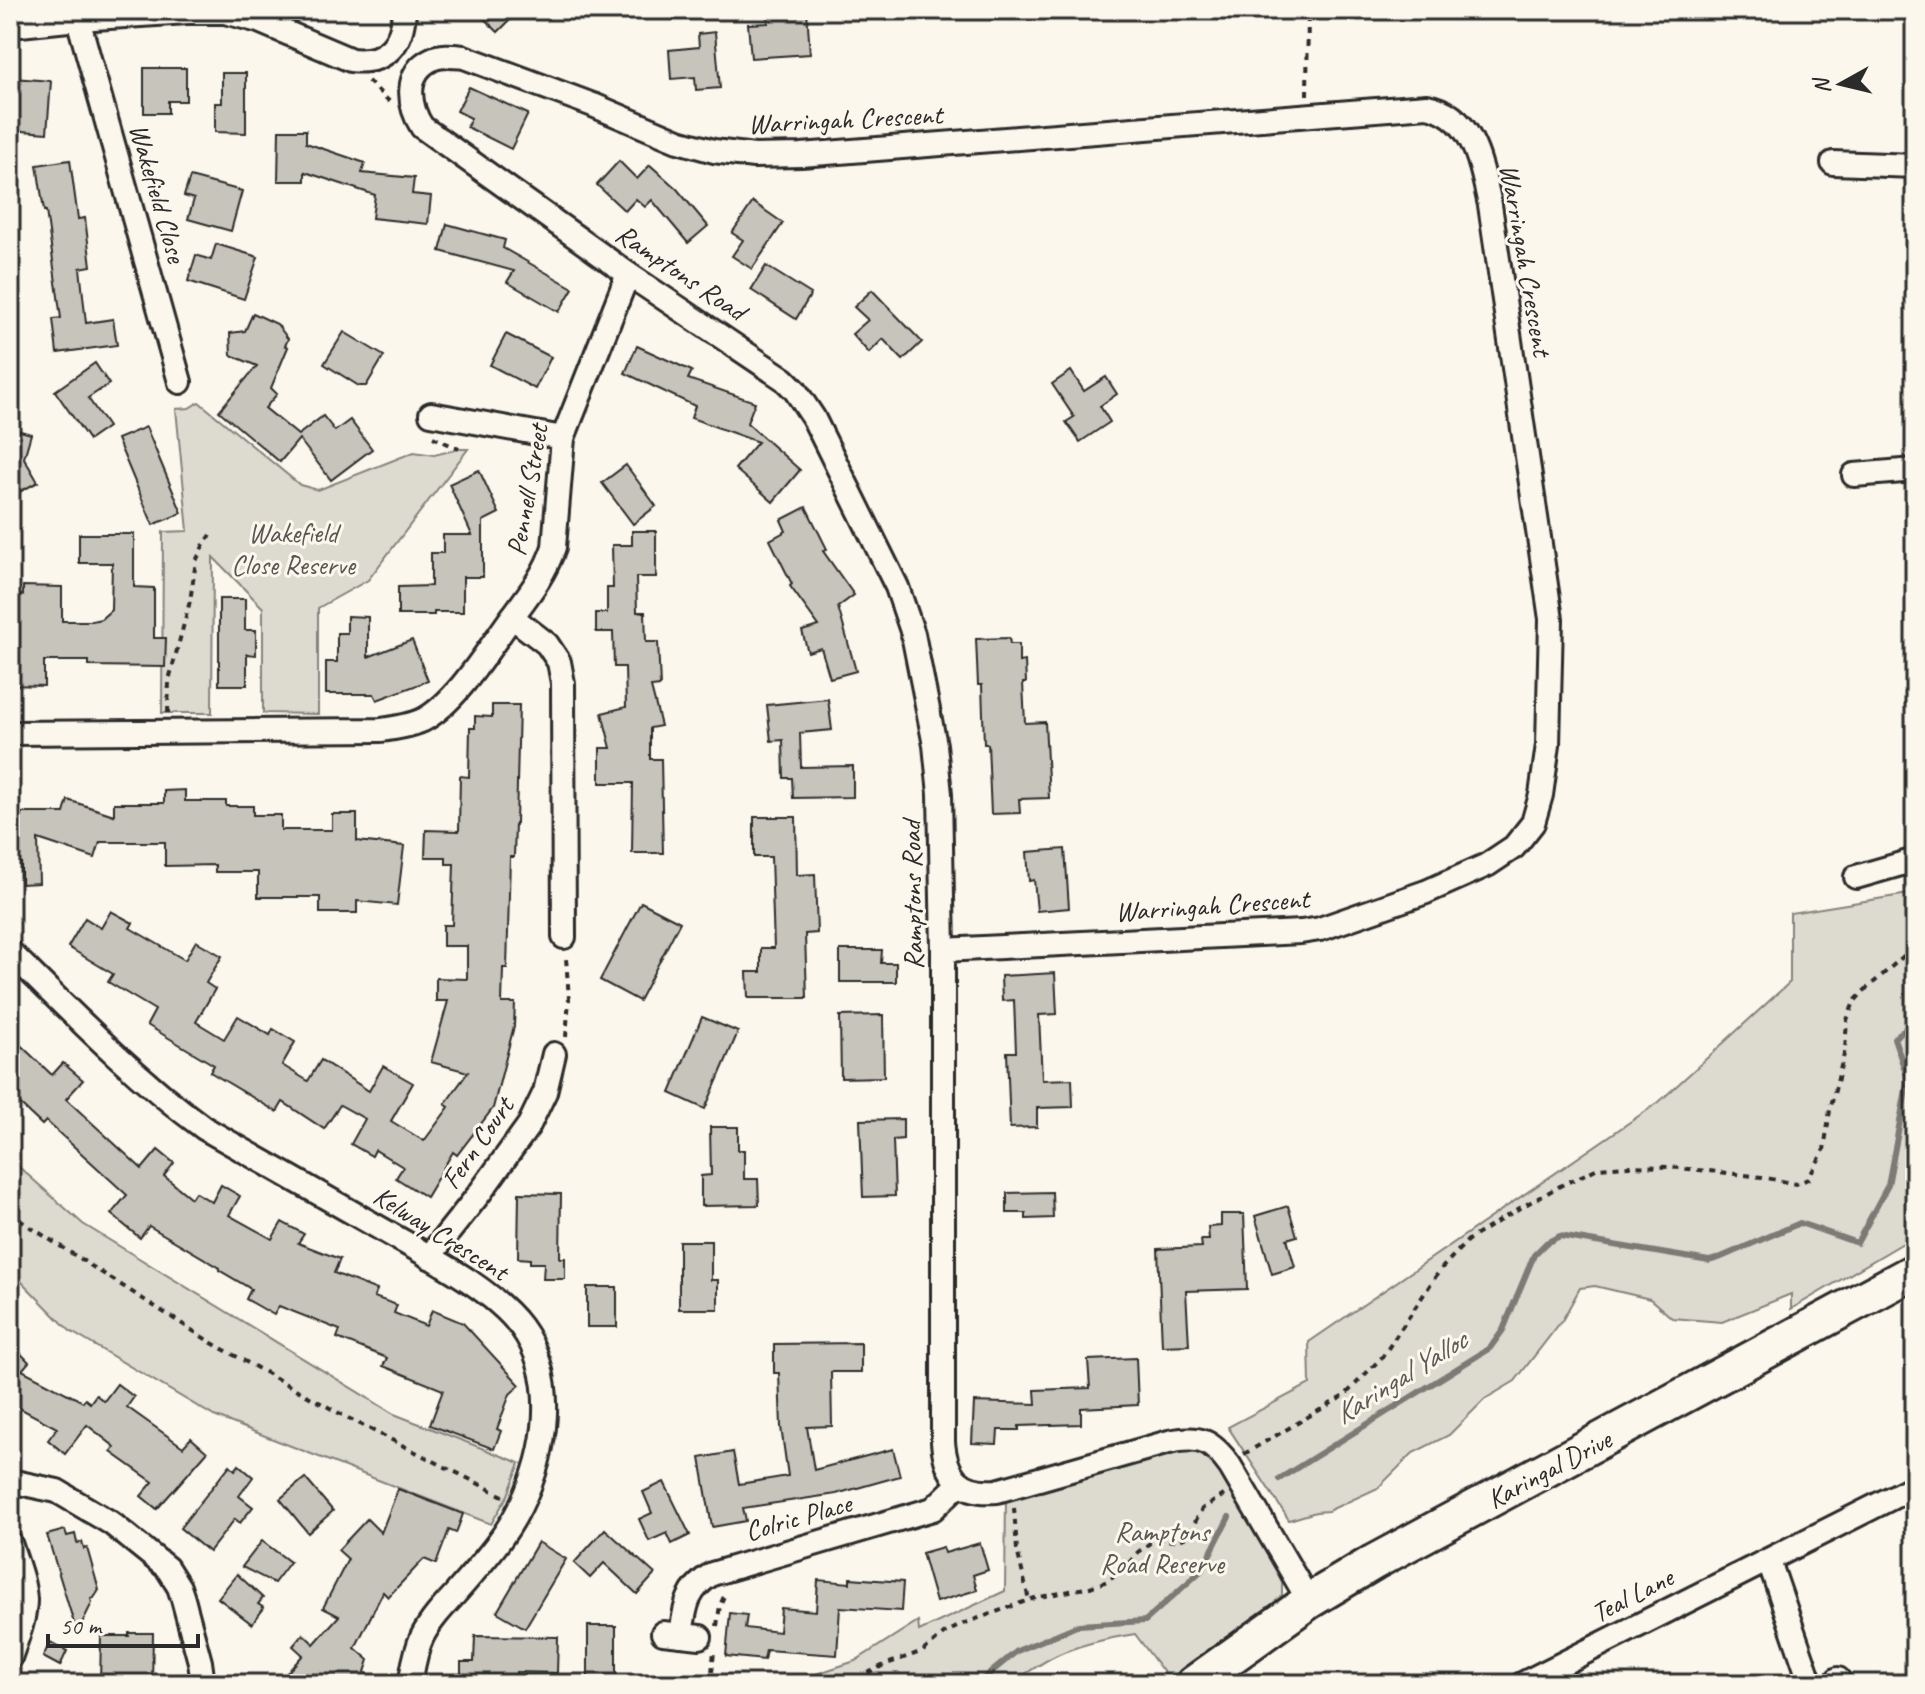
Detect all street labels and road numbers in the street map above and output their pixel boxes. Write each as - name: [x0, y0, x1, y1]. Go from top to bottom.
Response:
- street label: Warringah Crescent: [747, 96, 946, 142]
- street label: Wakefield Close: [121, 120, 195, 268]
- street label: Warringah Crescent: [1492, 161, 1561, 361]
- street label: Ramptons Road: [609, 216, 756, 330]
- street label: Pennell Street: [498, 419, 556, 558]
- street label: Ramptons Road: [893, 816, 931, 970]
- street label: Warringah Crescent: [1114, 881, 1313, 929]
- street label: Fern Court: [433, 1088, 523, 1196]
- street label: Kelway Crescent: [367, 1178, 517, 1290]
- street label: Karingal Drive: [1481, 1421, 1619, 1516]
- street label: Colric Place: [741, 1485, 857, 1549]
- street label: Teal Lane: [1585, 1559, 1681, 1630]

